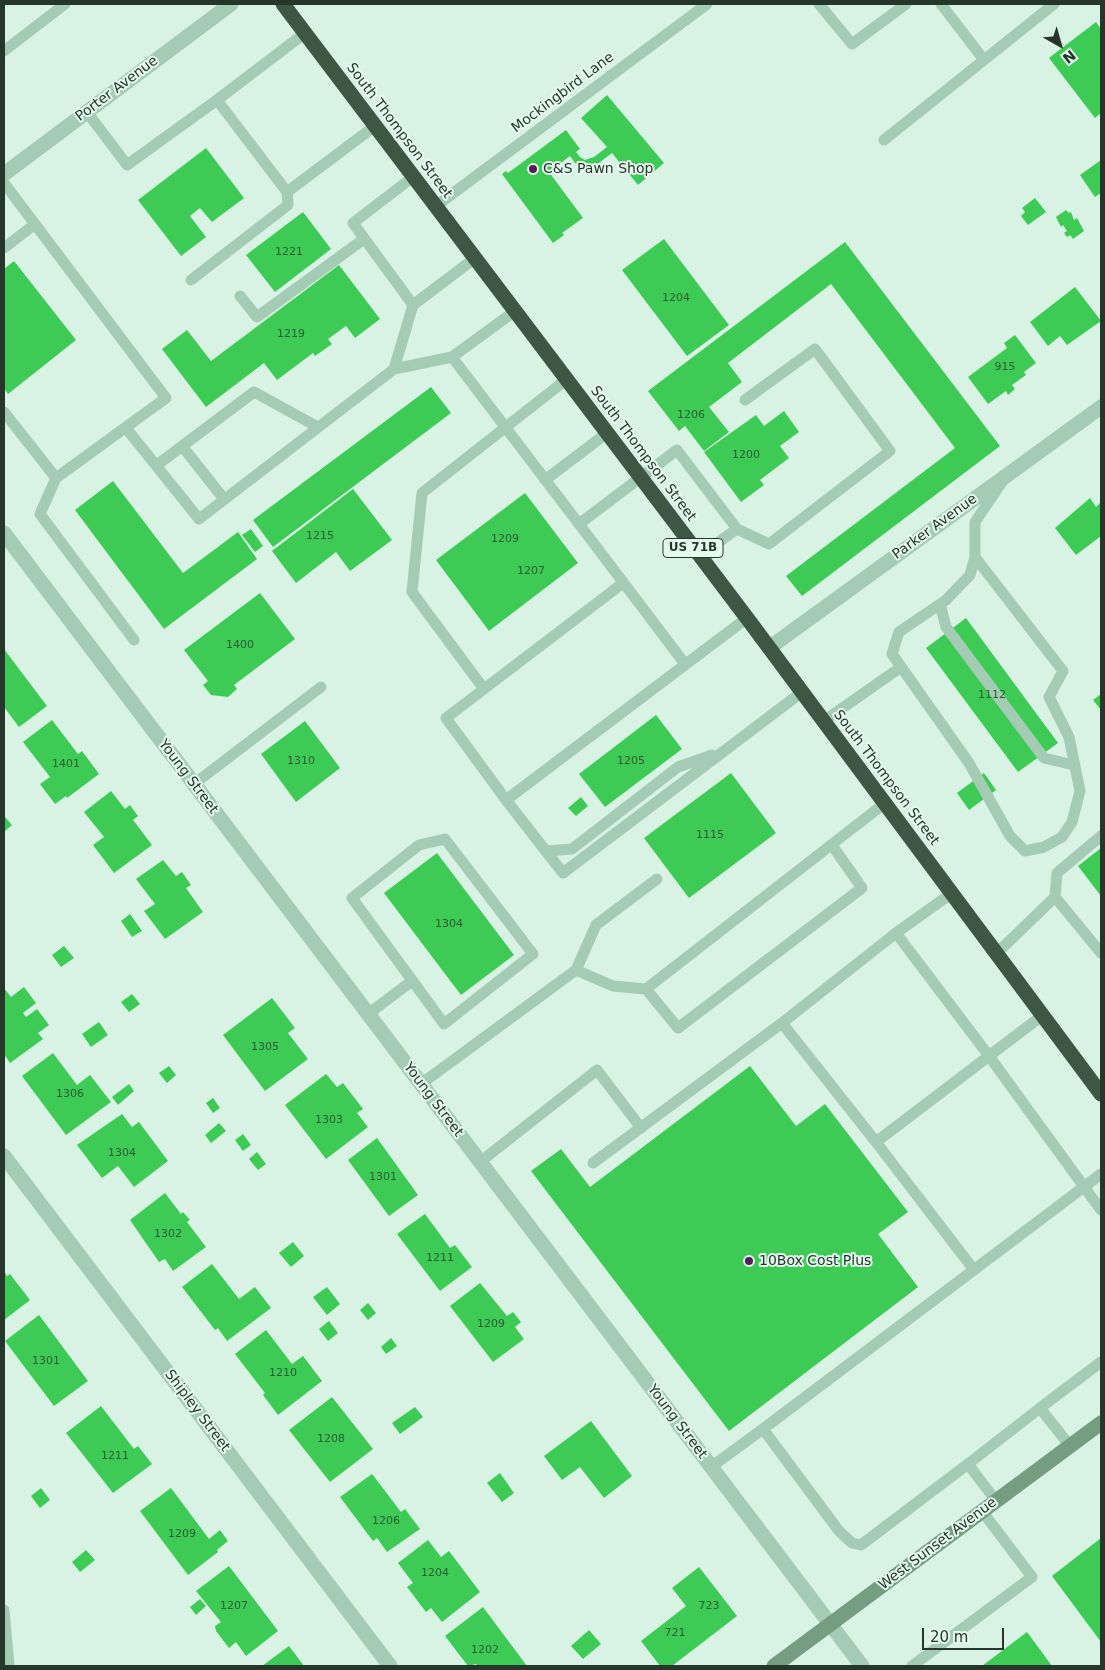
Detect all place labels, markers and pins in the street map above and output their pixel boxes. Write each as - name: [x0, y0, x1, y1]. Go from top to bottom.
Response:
- place label: C&S Pawn Shop: [543, 161, 653, 177]
- marker: C&S Pawn Shop: [527, 163, 539, 175]
- place label: 10Box Cost Plus: [759, 1253, 871, 1269]
- marker: 10Box Cost Plus: [743, 1255, 755, 1267]

